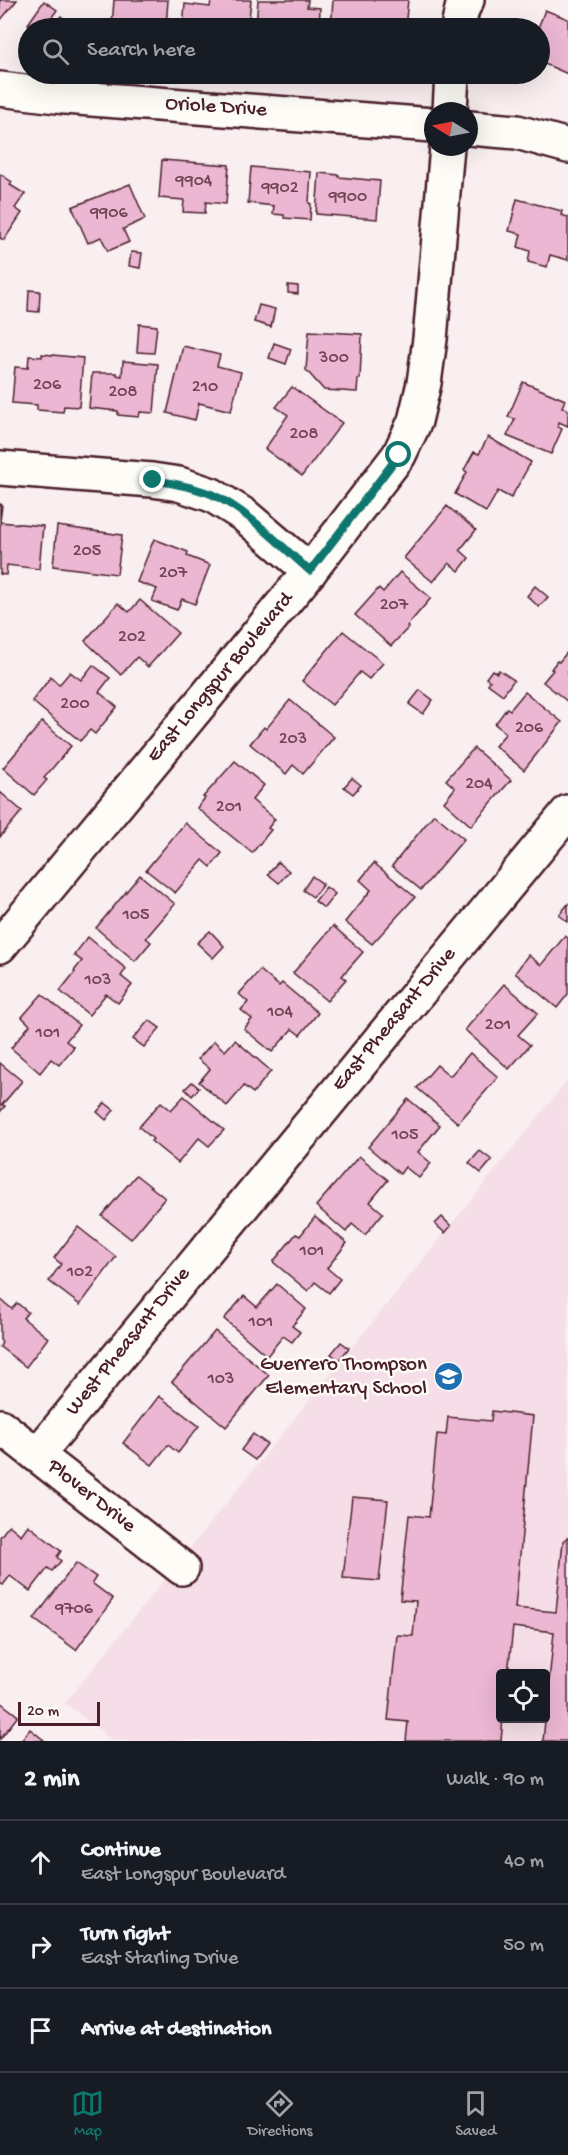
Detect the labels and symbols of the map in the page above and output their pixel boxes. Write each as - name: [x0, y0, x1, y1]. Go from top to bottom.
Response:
- street label: Oriole Drive: [164, 92, 269, 124]
- north arrow: [424, 102, 478, 156]
- house number: 9904: [175, 171, 213, 192]
- house number: 9902: [260, 178, 299, 199]
- house number: 9900: [328, 187, 367, 208]
- house number: 9906: [89, 203, 129, 224]
- house number: 300: [318, 348, 349, 369]
- house number: 206: [33, 375, 62, 396]
- house number: 210: [192, 377, 218, 398]
- house number: 208: [109, 382, 138, 403]
- house number: 208: [290, 424, 319, 445]
- route start: [385, 441, 411, 467]
- route end: [139, 466, 165, 492]
- house number: 205: [73, 541, 101, 562]
- house number: 207: [159, 563, 188, 584]
- street label: East Longspur Boulevard: [142, 587, 301, 768]
- house number: 207: [380, 595, 409, 616]
- house number: 202: [118, 627, 146, 648]
- house number: 200: [60, 694, 90, 715]
- house number: 206: [515, 718, 544, 739]
- house number: 203: [279, 729, 307, 750]
- house number: 204: [465, 774, 493, 795]
- house number: 201: [216, 797, 242, 818]
- house number: 105: [122, 905, 149, 926]
- street label: East Pheasant Drive: [328, 942, 463, 1097]
- house number: 103: [84, 970, 111, 991]
- house number: 104: [266, 1002, 293, 1023]
- house number: 201: [485, 1015, 511, 1036]
- house number: 101: [35, 1023, 60, 1044]
- house number: 105: [391, 1125, 418, 1146]
- house number: 101: [299, 1241, 324, 1262]
- street label: West Pheasant Drive: [61, 1262, 197, 1421]
- house number: 102: [66, 1262, 93, 1283]
- house number: 101: [248, 1312, 273, 1333]
- place label: Guerrero Thompson Elementary School: [260, 1353, 427, 1402]
- school or university icon: Guerrero Thompson Elementary School: [432, 1361, 464, 1393]
- house number: 103: [207, 1369, 234, 1390]
- street label: Plover Drive: [41, 1454, 141, 1540]
- house number: 9706: [54, 1599, 94, 1620]
- scale bar: [18, 1699, 100, 1726]

